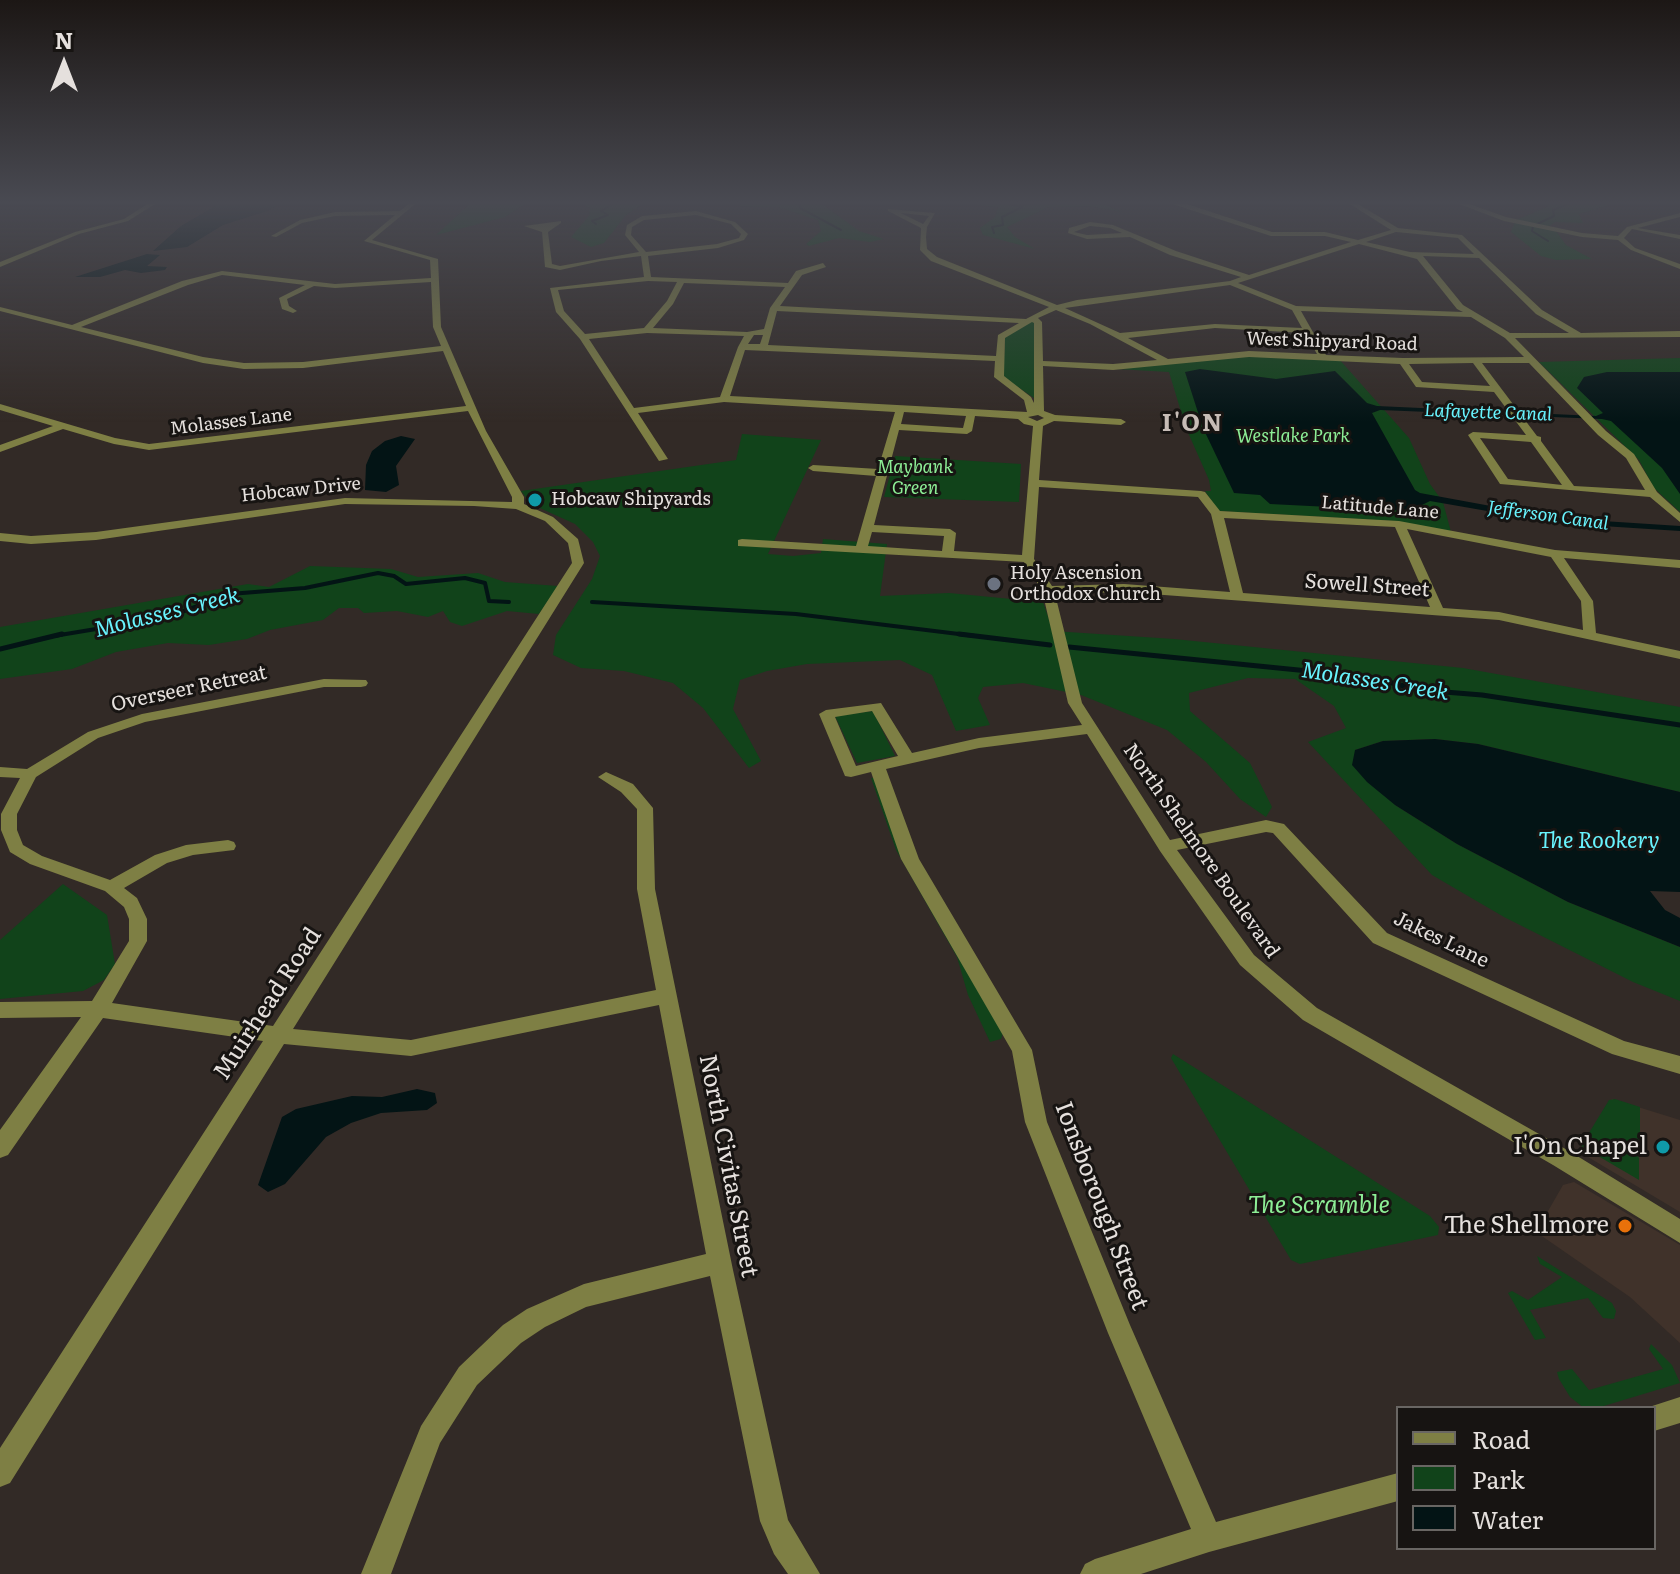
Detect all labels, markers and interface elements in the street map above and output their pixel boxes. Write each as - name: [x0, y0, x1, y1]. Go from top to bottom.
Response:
- text: N: [55, 23, 73, 56]
- north arrow: [24, 24, 104, 104]
- street label: West Shipyard Road: [1246, 328, 1418, 356]
- water label: Lafayette Canal: [1424, 400, 1552, 426]
- street label: Molasses Lane: [169, 404, 293, 440]
- district label: I'ON: [1162, 410, 1224, 438]
- park label: Westlake Park: [1236, 426, 1350, 448]
- park label: Maybank Green: [877, 457, 953, 500]
- street label: Hobcaw Drive: [240, 473, 362, 507]
- place label: Hobcaw Shipyards: [551, 489, 711, 511]
- marker: Hobcaw Shipyards: [526, 491, 544, 509]
- street label: Latitude Lane: [1320, 492, 1440, 524]
- water label: Jefferson Canal: [1486, 497, 1610, 535]
- place label: Holy Ascension Orthodox Church: [1010, 563, 1161, 606]
- street label: Sowell Street: [1304, 570, 1430, 602]
- marker: Holy Ascension Orthodox Church: [985, 575, 1003, 593]
- water label: Molasses Creek: [92, 582, 242, 644]
- water label: Molasses Creek: [1299, 657, 1451, 707]
- street label: Overseer Retreat: [109, 661, 269, 717]
- street label: North Shelmore Boulevard: [1118, 739, 1284, 963]
- water label: The Rookery: [1539, 829, 1659, 855]
- street label: Jakes Lane: [1389, 907, 1493, 973]
- street label: Muirhead Road: [208, 922, 328, 1086]
- street label: North Civitas Street: [692, 1052, 764, 1280]
- street label: Ionsborough Street: [1048, 1098, 1154, 1314]
- place label: I'On Chapel: [1513, 1133, 1647, 1161]
- marker: I'On Chapel: [1654, 1138, 1672, 1156]
- park label: The Scramble: [1248, 1192, 1390, 1220]
- place label: The Shellmore: [1444, 1212, 1609, 1240]
- marker: The Shellmore: [1616, 1217, 1634, 1235]
- legend: [1396, 1406, 1656, 1550]
- text: Road: [1472, 1421, 1530, 1456]
- text: Park: [1472, 1461, 1525, 1496]
- text: Water: [1472, 1501, 1543, 1536]

